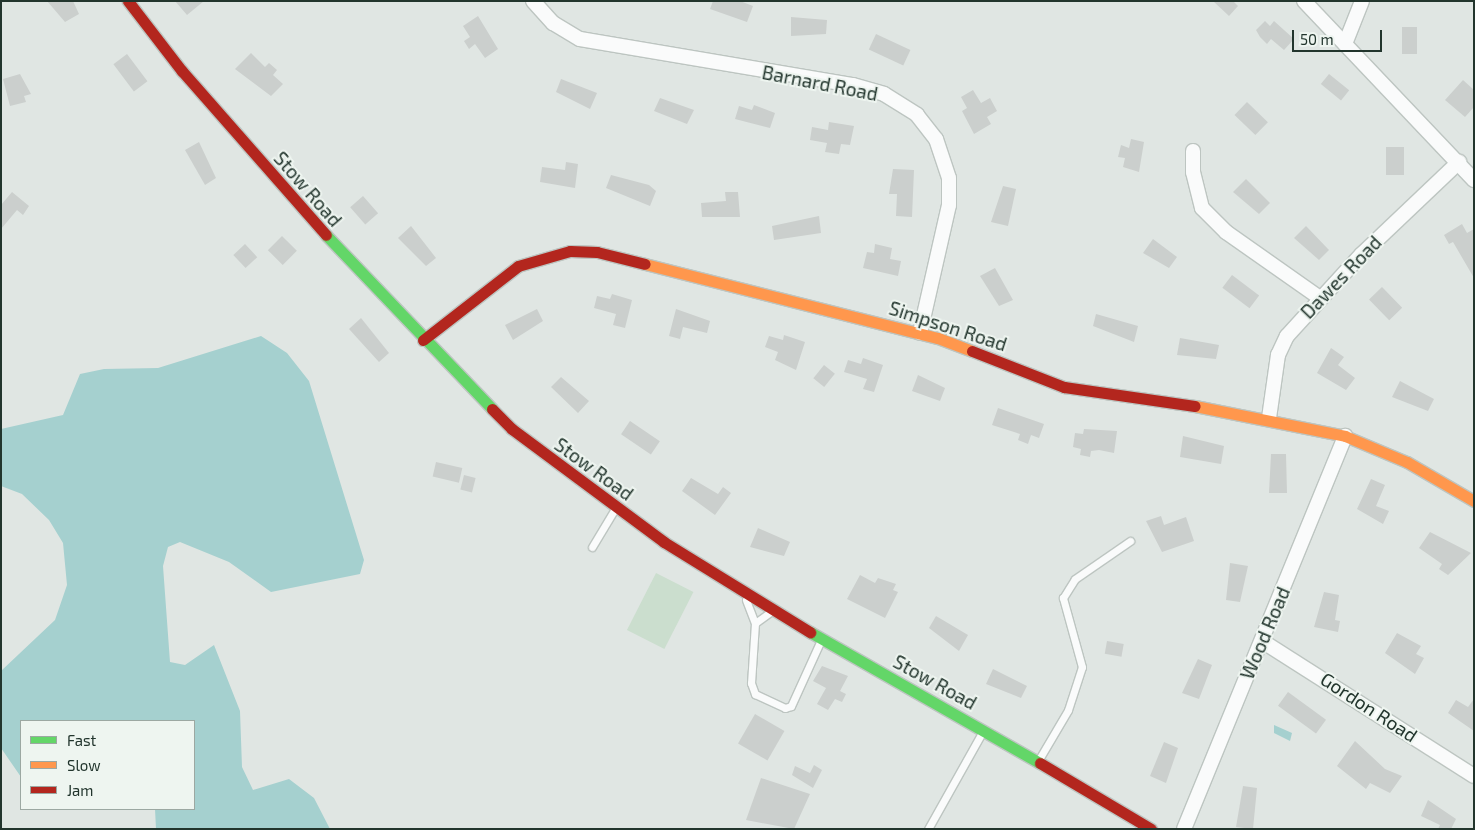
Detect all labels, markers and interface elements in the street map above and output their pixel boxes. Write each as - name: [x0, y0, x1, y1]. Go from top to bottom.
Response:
- scale bar: [1295, 20, 1385, 52]
- text: 50 m: [1300, 30, 1334, 48]
- street label: Barnard Road: [760, 61, 880, 105]
- street label: Stow Road: [269, 147, 347, 231]
- street label: Dawes Road: [1296, 231, 1386, 323]
- street label: Simpson Road: [886, 296, 1010, 356]
- street label: Stow Road: [550, 433, 638, 505]
- street label: Wood Road: [1235, 583, 1295, 683]
- street label: Stow Road: [889, 650, 981, 714]
- street label: Gordon Road: [1316, 667, 1422, 747]
- legend: [20, 720, 195, 810]
- text: Fast: [67, 731, 96, 749]
- text: Slow: [67, 756, 101, 774]
- text: Jam: [67, 781, 93, 799]

